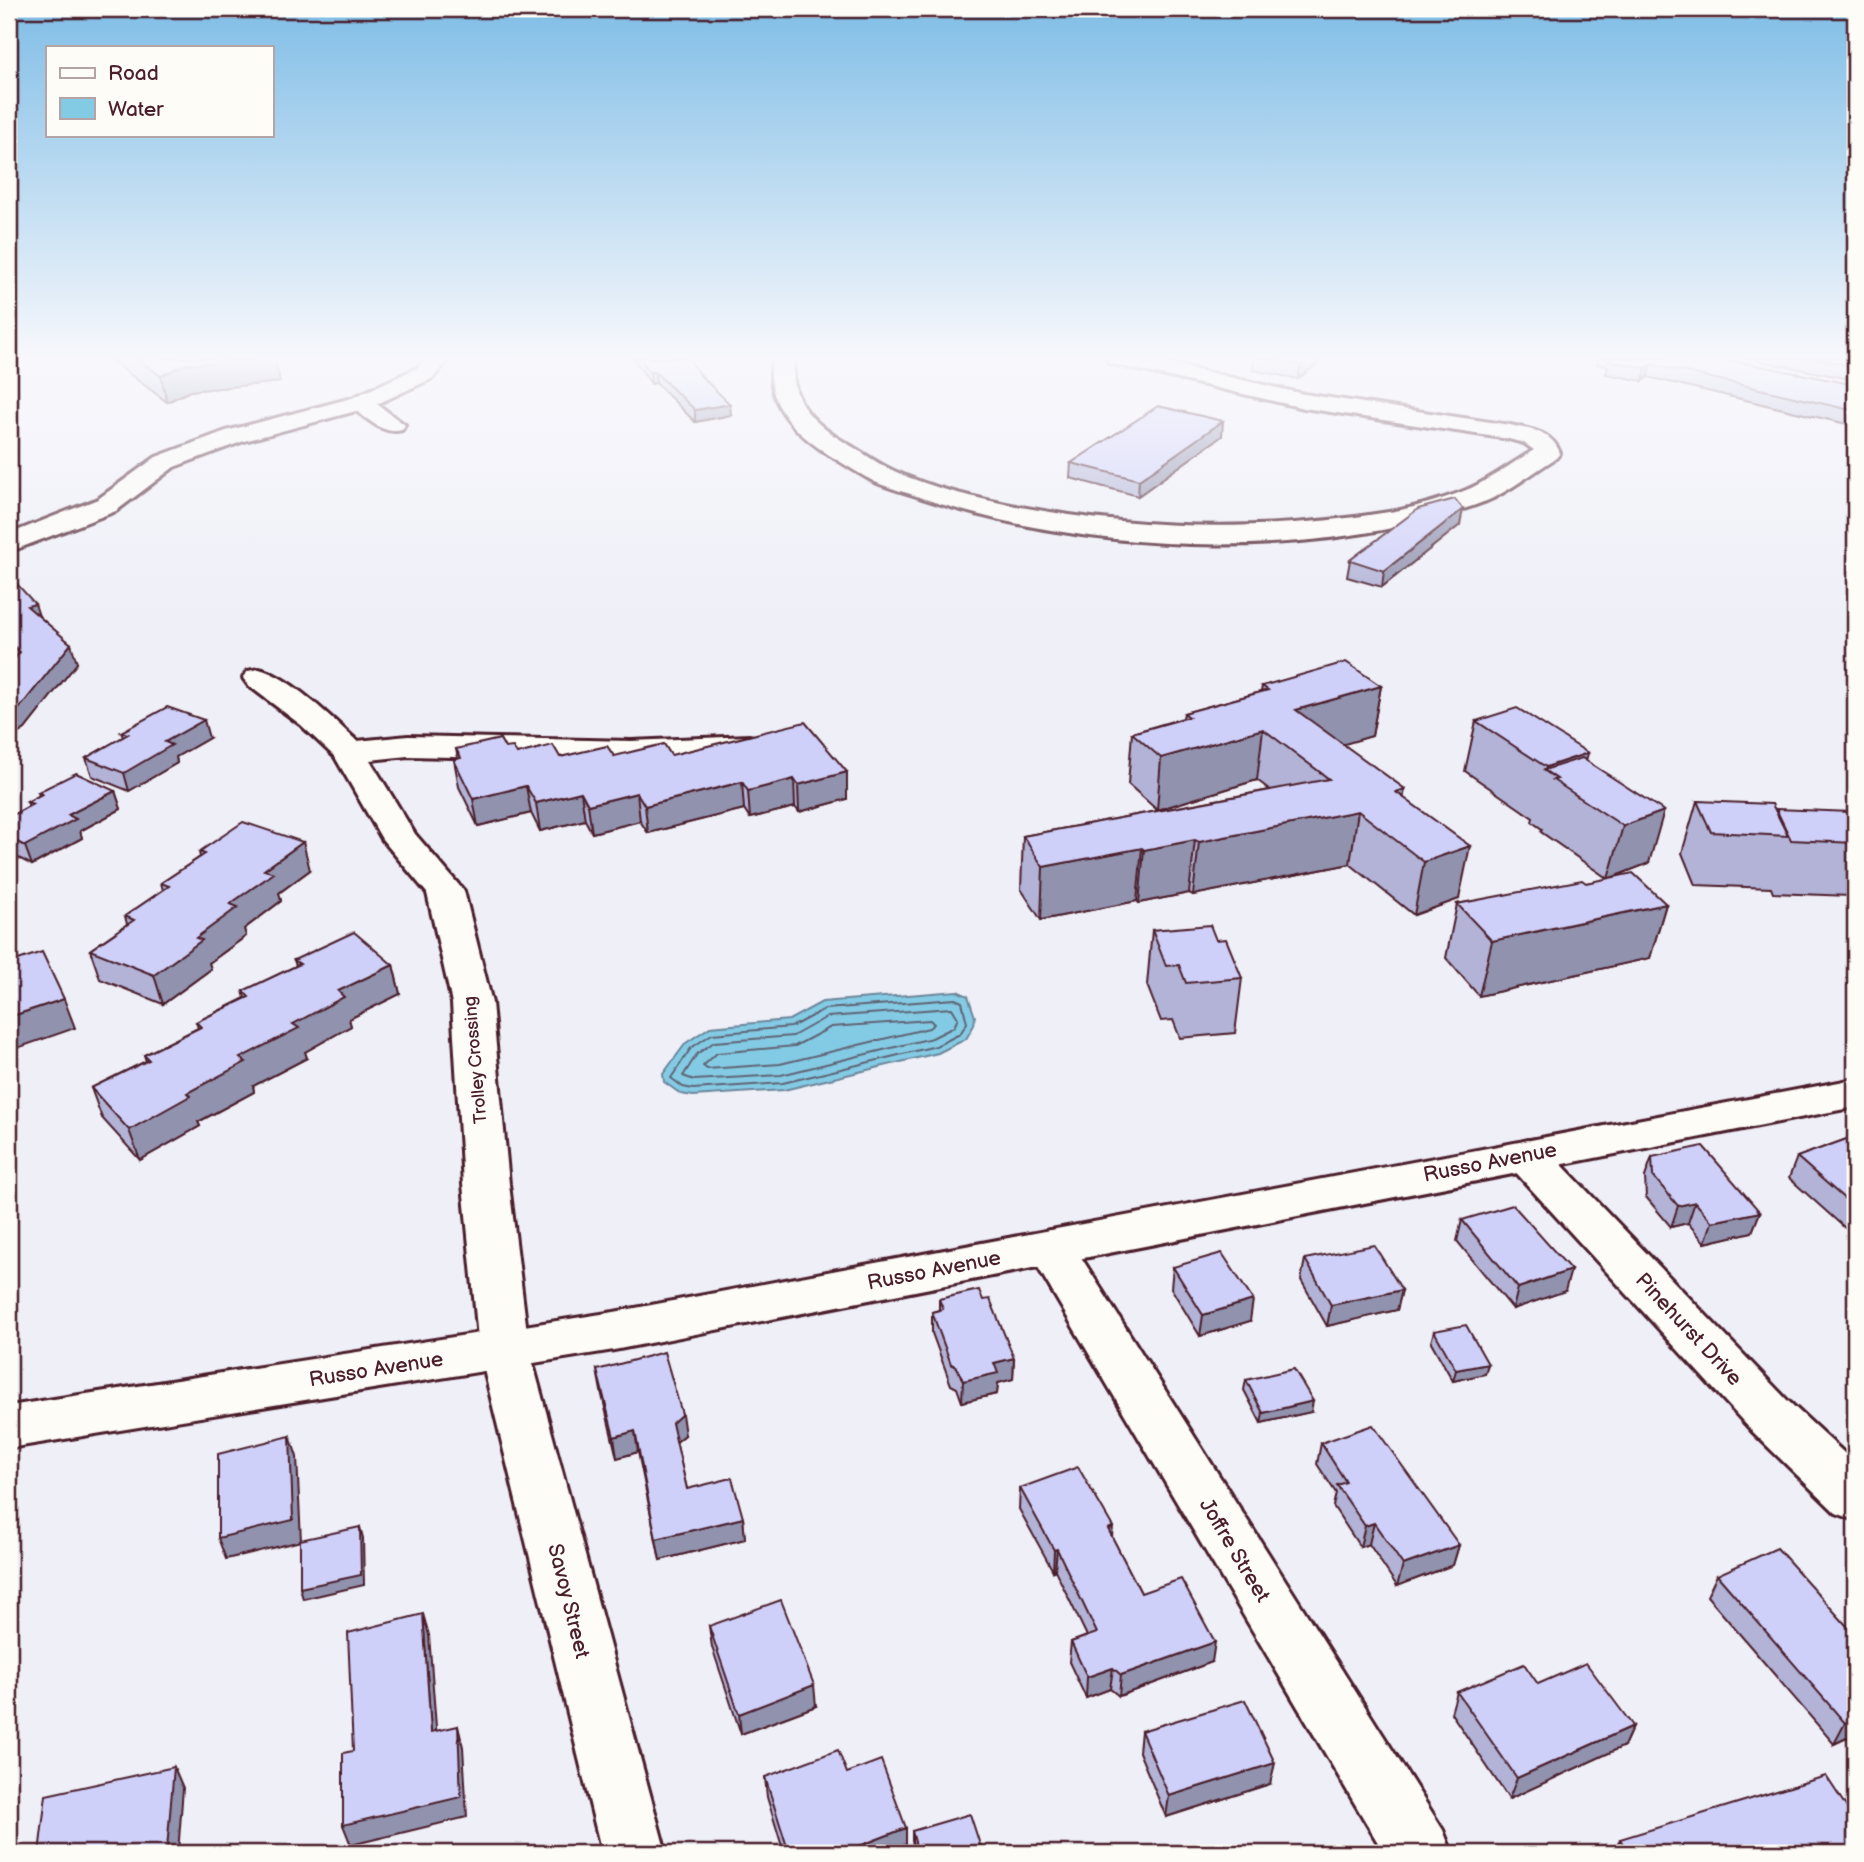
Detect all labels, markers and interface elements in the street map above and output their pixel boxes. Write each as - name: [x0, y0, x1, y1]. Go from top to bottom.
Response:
- legend: [46, 46, 273, 136]
- text: Road: [108, 61, 159, 86]
- text: Water: [108, 97, 164, 122]
- street label: Trolley Crossing: [459, 995, 492, 1125]
- street label: Russo Avenue: [1421, 1137, 1559, 1188]
- street label: Russo Avenue: [865, 1245, 1003, 1296]
- street label: Pinehurst Drive: [1630, 1268, 1747, 1391]
- street label: Russo Avenue: [307, 1347, 445, 1392]
- street label: Joffre Street: [1194, 1494, 1276, 1607]
- street label: Savoy Street: [542, 1541, 595, 1662]

